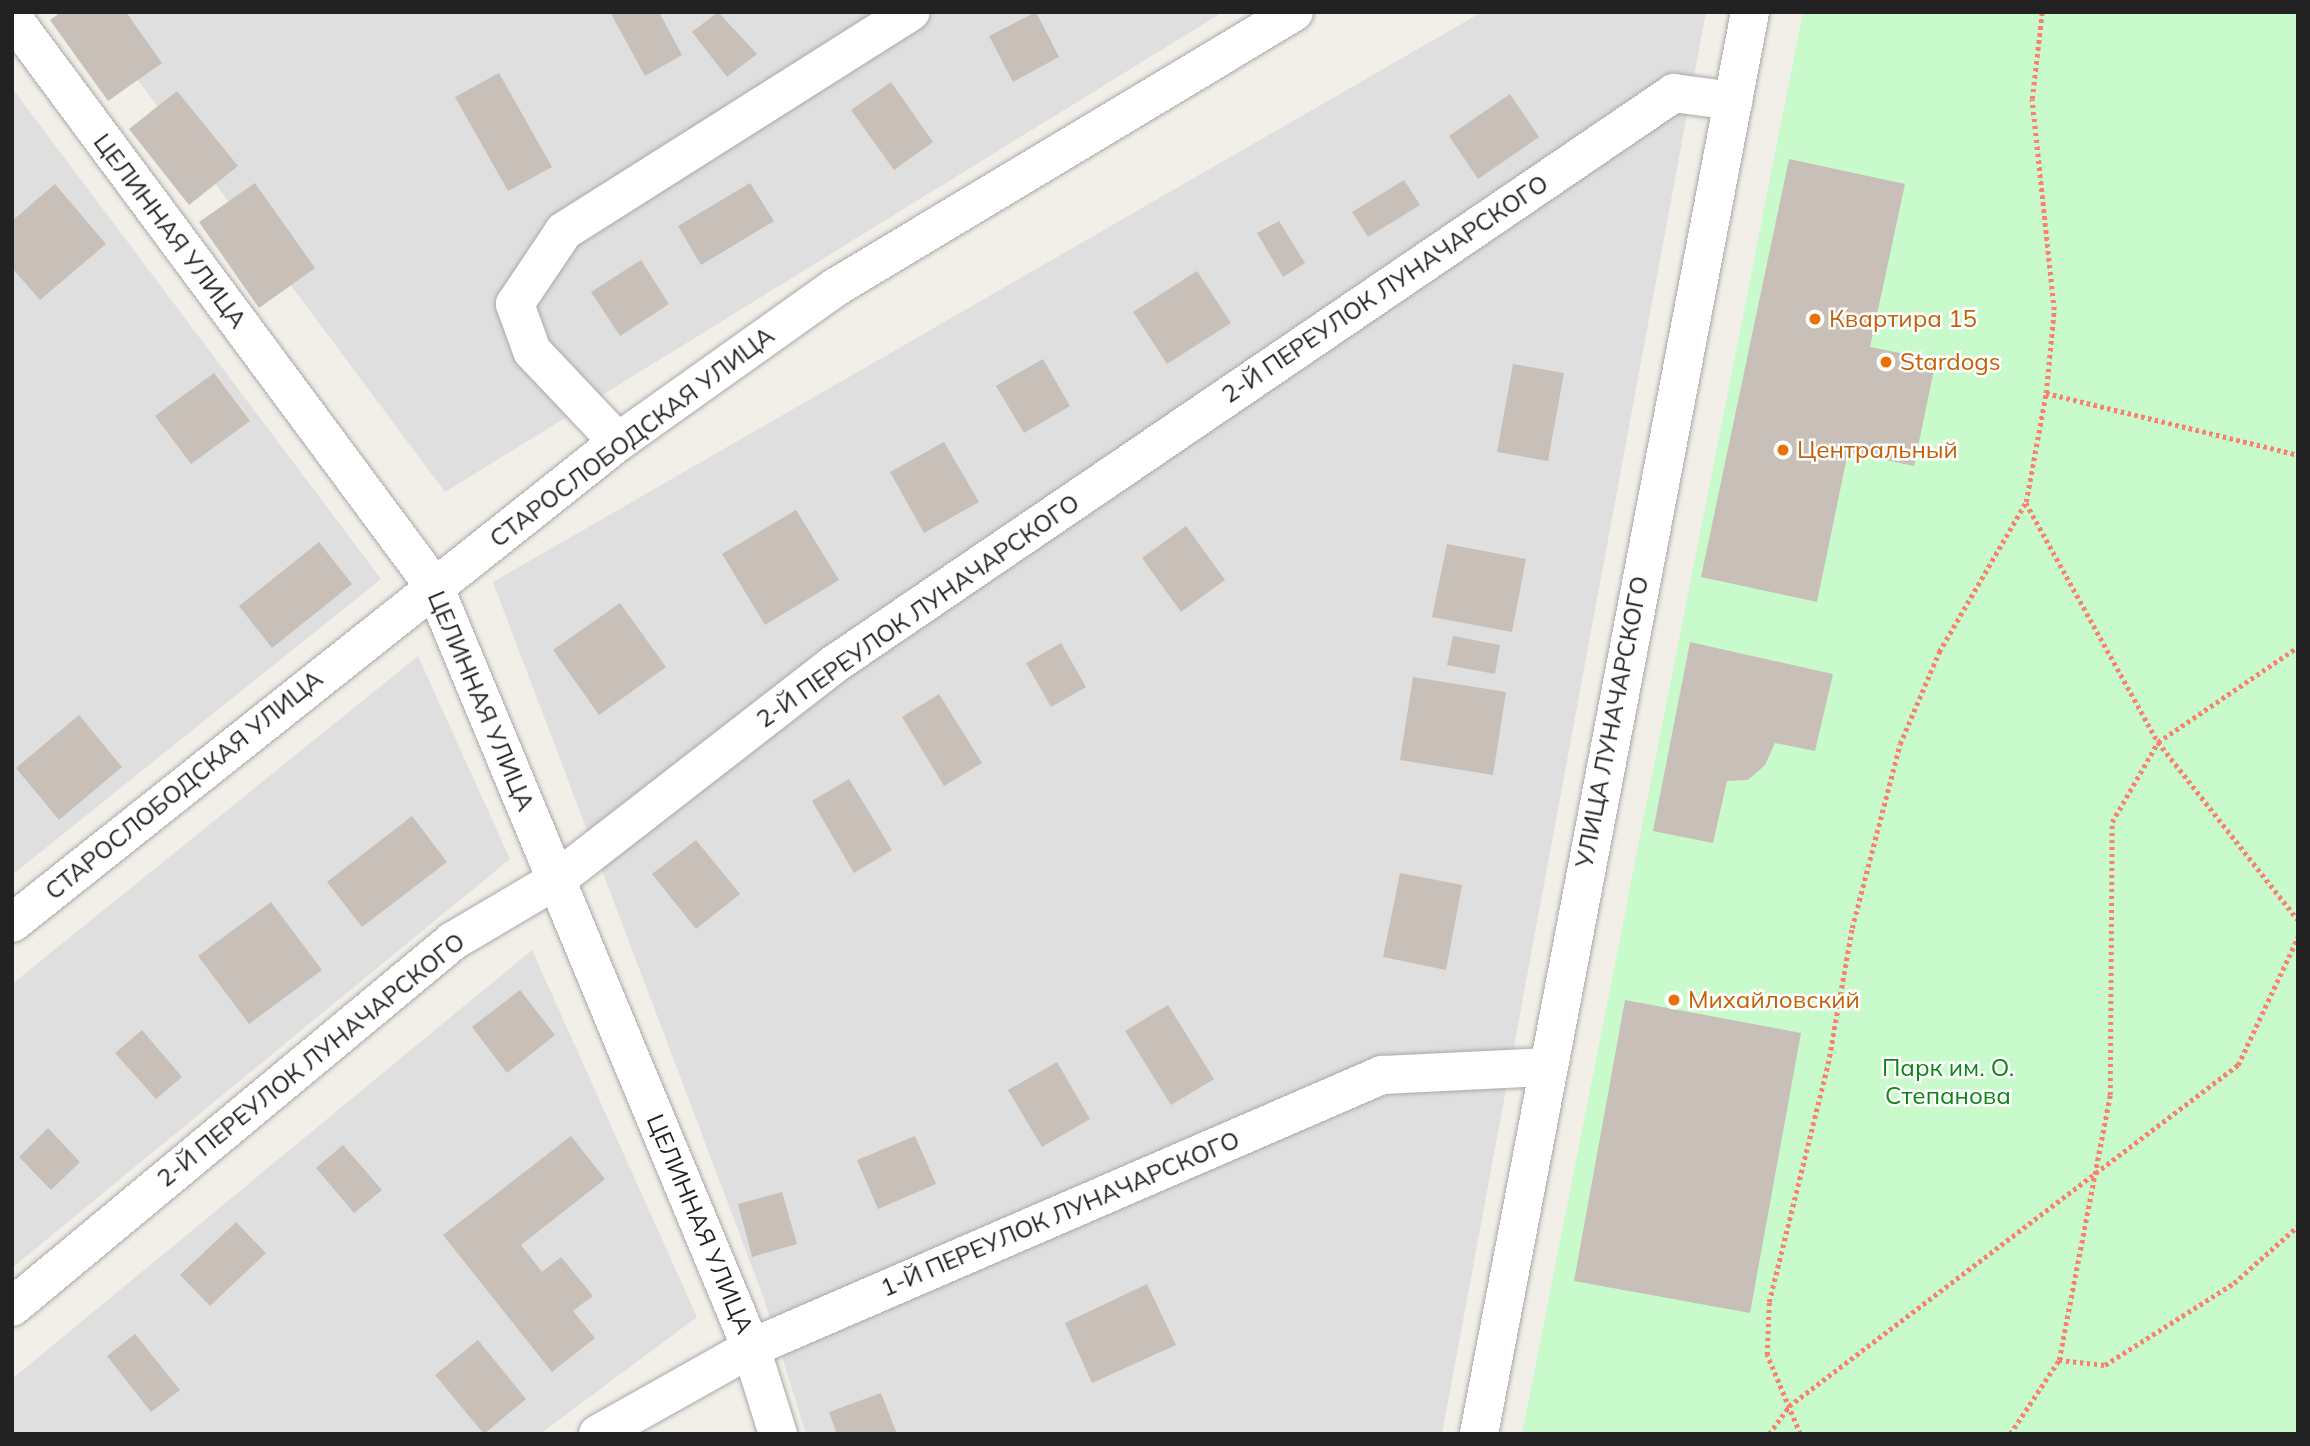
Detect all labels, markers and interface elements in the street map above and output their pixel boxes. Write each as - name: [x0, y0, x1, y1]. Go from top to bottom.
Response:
- street label: ЦЕЛИННАЯ УЛИЦА: [88, 128, 252, 334]
- street label: 2-Й ПЕРЕУЛОК ЛУНАЧАРСКОГО: [1217, 169, 1553, 409]
- place label: Квартира 15: [1829, 305, 1977, 333]
- marker: Квартира 15: [1807, 311, 1823, 327]
- street label: СТАРОСЛОБОДСКАЯ УЛИЦА: [484, 321, 780, 553]
- place label: Stardogs: [1900, 348, 2001, 376]
- marker: Stardogs: [1878, 354, 1894, 370]
- place label: Центральный: [1797, 436, 1958, 464]
- marker: Центральный: [1775, 442, 1791, 458]
- street label: 2-Й ПЕРЕУЛОК ЛУНАЧАРСКОГО: [751, 488, 1085, 734]
- street label: УЛИЦА ЛУНАЧАРСКОГО: [1570, 574, 1654, 870]
- street label: ЦЕЛИННАЯ УЛИЦА: [422, 587, 540, 815]
- street label: СТАРОСЛОБОДСКАЯ УЛИЦА: [40, 664, 328, 906]
- street label: 2-Й ПЕРЕУЛОК ЛУНАЧАРСКОГО: [152, 927, 470, 1193]
- place label: Михайловский: [1688, 986, 1860, 1014]
- marker: Михайловский: [1666, 992, 1682, 1008]
- park label: Парк им. О. Степанова: [1882, 1054, 2014, 1110]
- street label: ЦЕЛИННАЯ УЛИЦА: [641, 1110, 759, 1338]
- street label: 1-Й ПЕРЕУЛОК ЛУНАЧАРСКОГО: [876, 1125, 1244, 1303]

